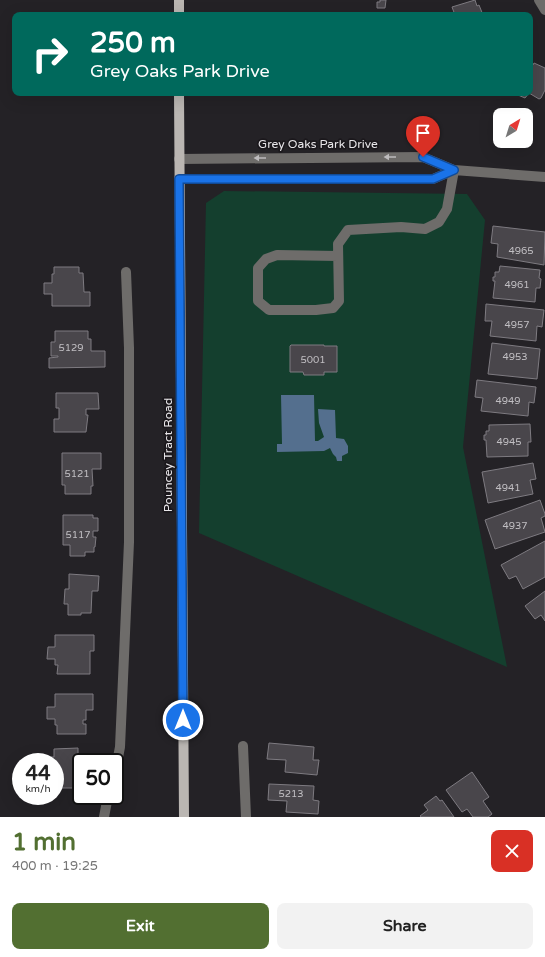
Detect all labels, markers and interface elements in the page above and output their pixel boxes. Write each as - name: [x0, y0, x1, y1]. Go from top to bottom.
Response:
- text: 250 m: [90, 26, 176, 60]
- icon: right: [24, 28, 76, 80]
- text: Grey Oaks Park Drive: [90, 60, 270, 82]
- north arrow: [493, 108, 533, 148]
- map controls: [493, 108, 533, 148]
- pin: [406, 116, 440, 157]
- icon: arrive: [412, 122, 434, 144]
- street label: Grey Oaks Park Drive: [258, 137, 378, 151]
- one-way arrow: [383, 154, 396, 160]
- one-way arrow: [253, 155, 266, 161]
- house number: 4965: [508, 245, 534, 257]
- house number: 4961: [504, 279, 530, 291]
- house number: 4957: [504, 319, 530, 331]
- house number: 5129: [58, 342, 84, 354]
- house number: 4953: [502, 351, 528, 363]
- house number: 5001: [300, 354, 326, 366]
- house number: 4949: [495, 395, 521, 407]
- street label: Pouncey Tract Road: [161, 398, 175, 512]
- house number: 4945: [496, 436, 522, 448]
- house number: 5121: [64, 468, 90, 480]
- house number: 4941: [495, 482, 521, 494]
- house number: 4937: [502, 520, 528, 532]
- house number: 5117: [65, 529, 91, 541]
- position arrow: [162, 699, 204, 741]
- speed limit sign: 50: [72, 753, 124, 805]
- text: 44: [25, 762, 51, 786]
- text: km/h: [25, 783, 51, 795]
- house number: 5213: [278, 788, 304, 800]
- text: 1 min: [12, 828, 76, 857]
- button: close: [491, 830, 533, 872]
- text: 400 m · 19:25: [12, 858, 98, 874]
- button: Exit: [12, 903, 269, 949]
- button: Share: [277, 903, 533, 949]

